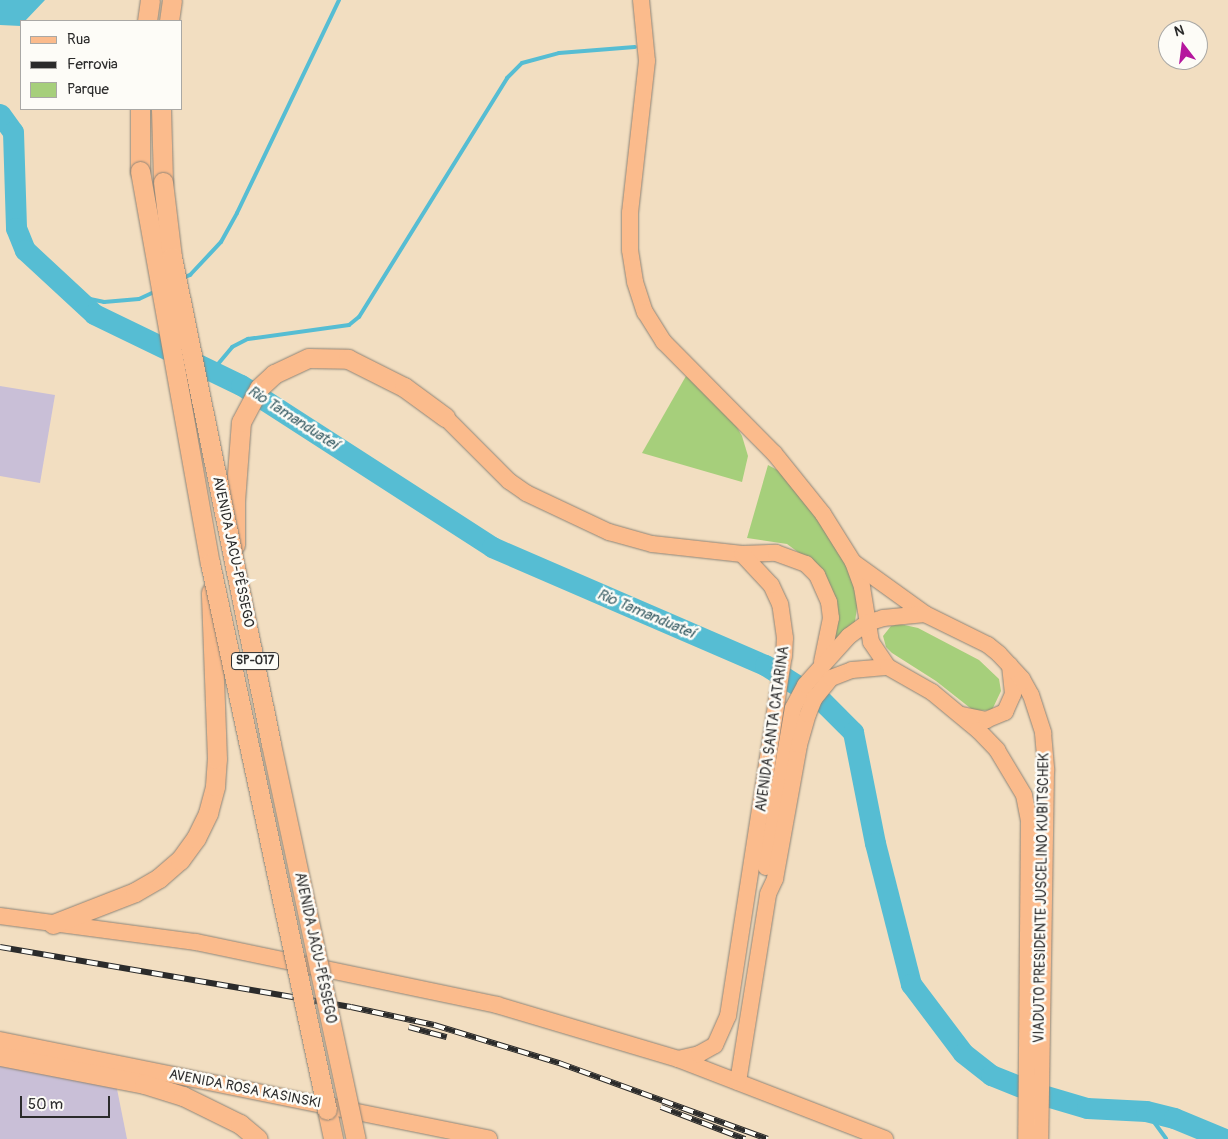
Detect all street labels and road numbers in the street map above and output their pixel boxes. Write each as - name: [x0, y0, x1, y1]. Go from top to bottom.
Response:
- street label: AVENIDA JACU-PÊSSEGO: [209, 475, 257, 629]
- street label: AVENIDA SANTA CATARINA: [753, 645, 793, 813]
- road number: SP-017: [230, 651, 280, 670]
- street label: VIADUTO PRESIDENTE JUSCELINO KUBITSCHEK: [1031, 753, 1053, 1043]
- street label: AVENIDA JACU-PÊSSEGO: [291, 871, 339, 1025]
- street label: AVENIDA ROSA KASINSKI: [168, 1066, 322, 1112]

